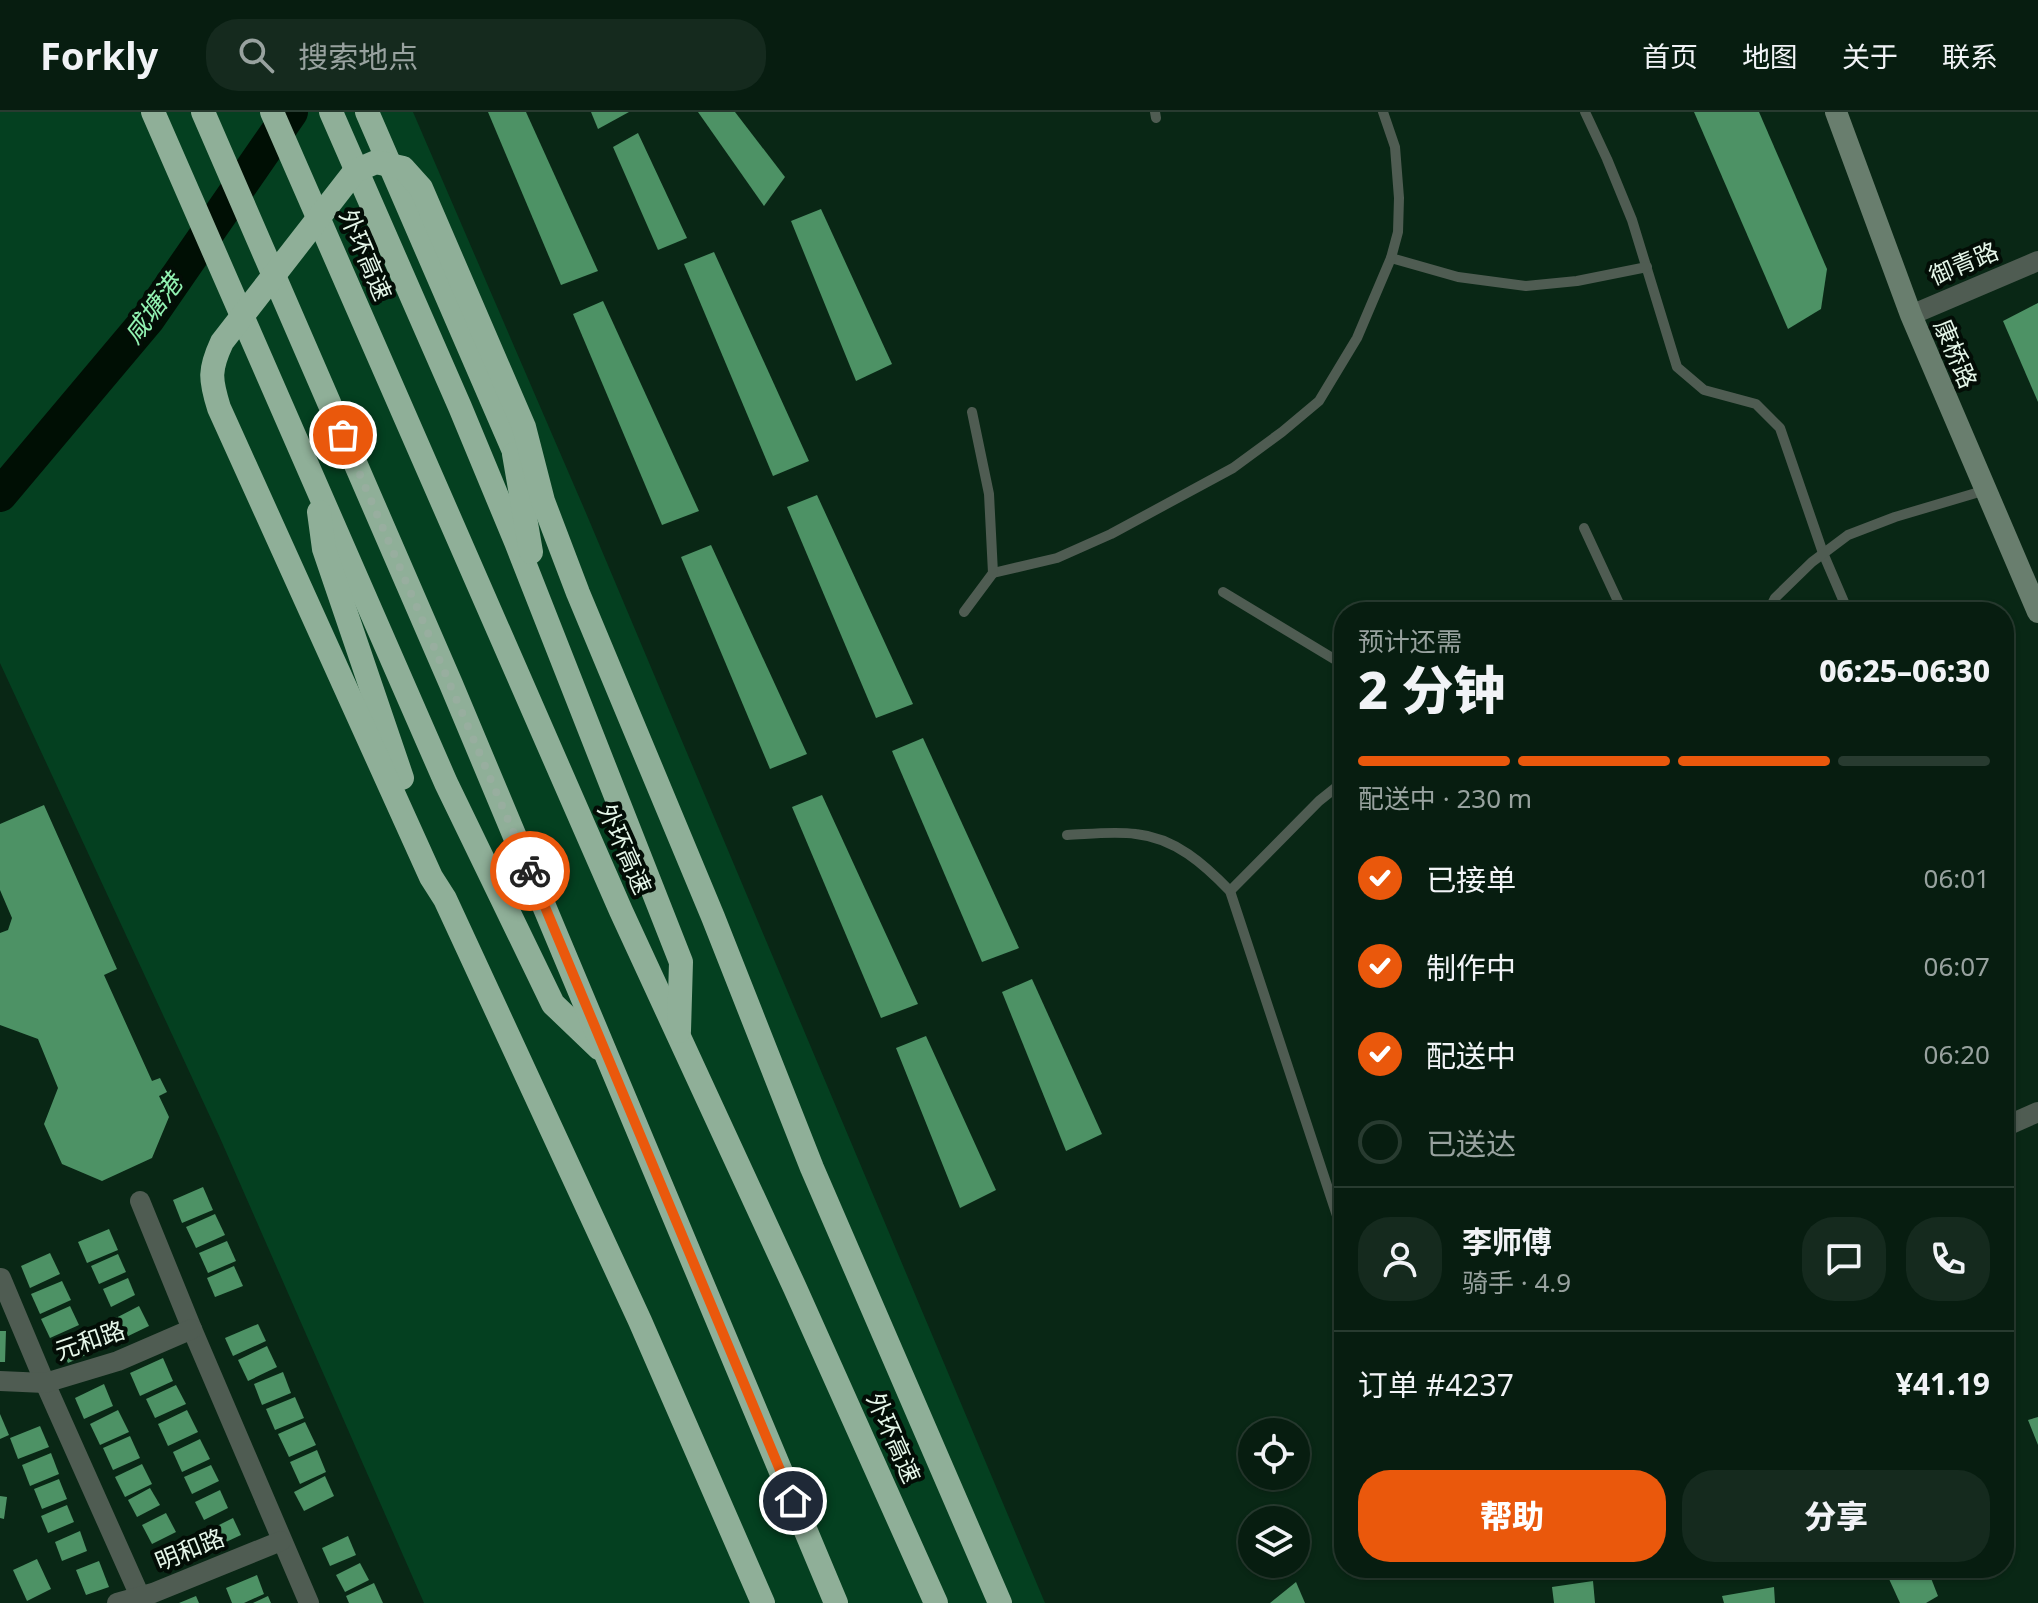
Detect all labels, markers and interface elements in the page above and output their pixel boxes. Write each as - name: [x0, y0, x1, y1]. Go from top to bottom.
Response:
- search box: [206, 19, 766, 91]
- text: Forkly: [40, 29, 158, 81]
- icon: search: [234, 33, 278, 77]
- text: 搜索地点: [298, 36, 418, 77]
- text: 首页: [1642, 37, 1698, 75]
- text: 地图: [1742, 37, 1798, 75]
- text: 关于: [1842, 37, 1898, 75]
- text: 联系: [1942, 37, 1998, 75]
- street label: 外环高速: [332, 204, 400, 305]
- street label: 御青路: [1924, 233, 2003, 292]
- water label: 咸塘港: [114, 263, 192, 350]
- street label: 康桥路: [1927, 314, 1986, 393]
- pin: [309, 401, 377, 469]
- icon: bag: [321, 413, 365, 457]
- text: 预计还需: [1358, 623, 1462, 659]
- text: 06:25–06:30: [1819, 650, 1990, 691]
- text: 2 分钟: [1358, 653, 1506, 724]
- text: 配送中 · 230 m: [1358, 780, 1532, 816]
- street label: 外环高速: [591, 798, 660, 899]
- courier: [490, 831, 570, 911]
- icon: bike: [508, 849, 552, 893]
- icon: check: [1358, 856, 1402, 900]
- text: 已接单: [1426, 859, 1516, 900]
- text: 06:01: [1924, 860, 1990, 896]
- icon: check: [1358, 944, 1402, 988]
- text: 制作中: [1426, 947, 1516, 988]
- text: 06:07: [1924, 948, 1990, 984]
- icon: check: [1358, 1032, 1402, 1076]
- text: 配送中: [1426, 1035, 1516, 1076]
- text: 06:20: [1924, 1036, 1990, 1072]
- text: 已送达: [1426, 1123, 1516, 1164]
- button: person: [1358, 1217, 1442, 1301]
- button: chat: [1802, 1217, 1886, 1301]
- button: phone: [1906, 1217, 1990, 1301]
- text: 李师傅: [1462, 1221, 1552, 1262]
- text: 骑手 · 4.9: [1462, 1264, 1571, 1300]
- street label: 元和路: [50, 1312, 129, 1367]
- text: ¥41.19: [1896, 1363, 1990, 1404]
- text: 订单 #4237: [1358, 1364, 1514, 1405]
- street label: 外环高速: [860, 1387, 929, 1488]
- map controls: [1238, 1418, 1310, 1578]
- button: locate: [1238, 1418, 1310, 1490]
- pin: [759, 1467, 827, 1535]
- button: 帮助: [1358, 1470, 1666, 1562]
- button: 分享: [1682, 1470, 1990, 1562]
- icon: home: [771, 1479, 815, 1523]
- button: layers: [1238, 1506, 1310, 1578]
- street label: 明和路: [150, 1520, 229, 1577]

